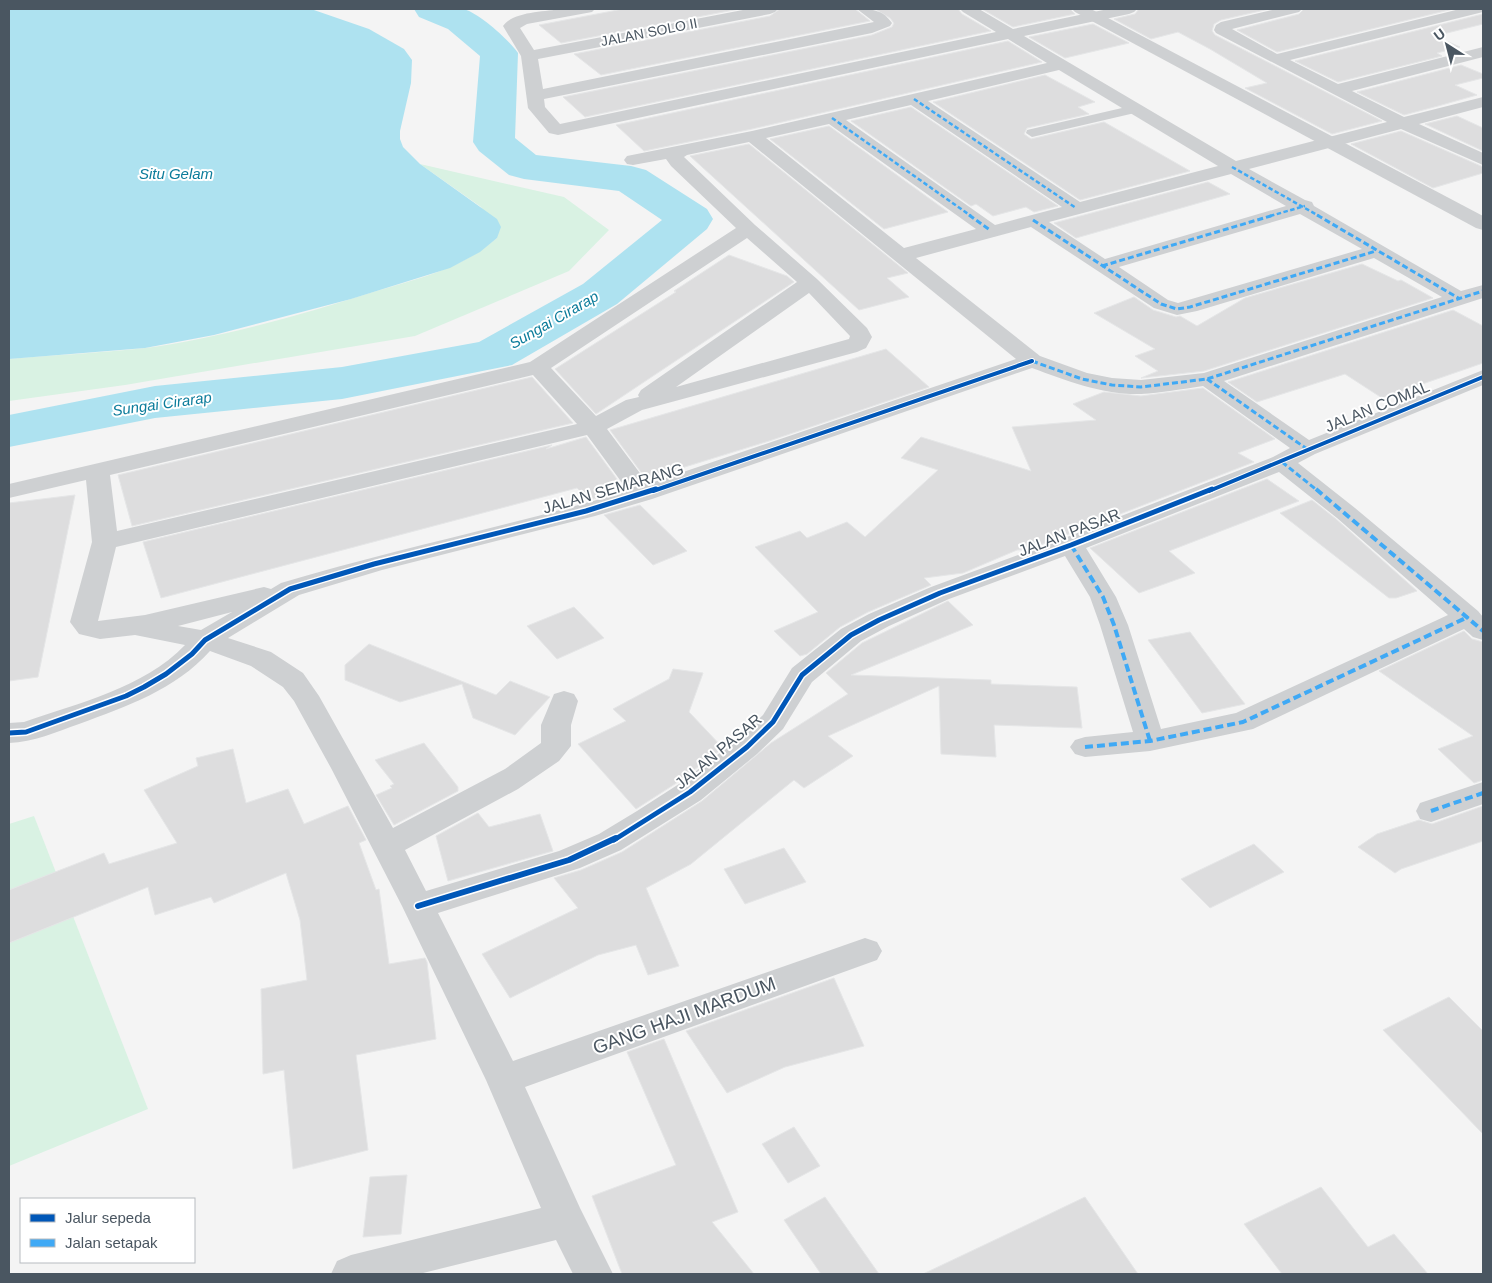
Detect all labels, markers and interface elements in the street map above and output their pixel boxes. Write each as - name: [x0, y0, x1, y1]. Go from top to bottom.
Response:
- street label: JALAN SOLO II: [599, 15, 699, 49]
- north arrow: [1422, 20, 1472, 70]
- text: U: [1431, 25, 1448, 44]
- water label: Situ Gelam: [139, 165, 213, 182]
- water label: Sungai Cirarap: [506, 287, 601, 352]
- street label: JALAN COMAL: [1322, 378, 1432, 435]
- water label: Sungai Cirarap: [111, 388, 213, 419]
- street label: JALAN SEMARANG: [541, 460, 686, 517]
- street label: JALAN PASAR: [1016, 505, 1122, 560]
- street label: JALAN PASAR: [672, 710, 765, 792]
- street label: GANG HAJI MARDUM: [590, 973, 779, 1058]
- legend: [20, 1198, 195, 1263]
- text: Jalur sepeda: [65, 1209, 152, 1226]
- text: Jalan setapak: [65, 1234, 158, 1251]

